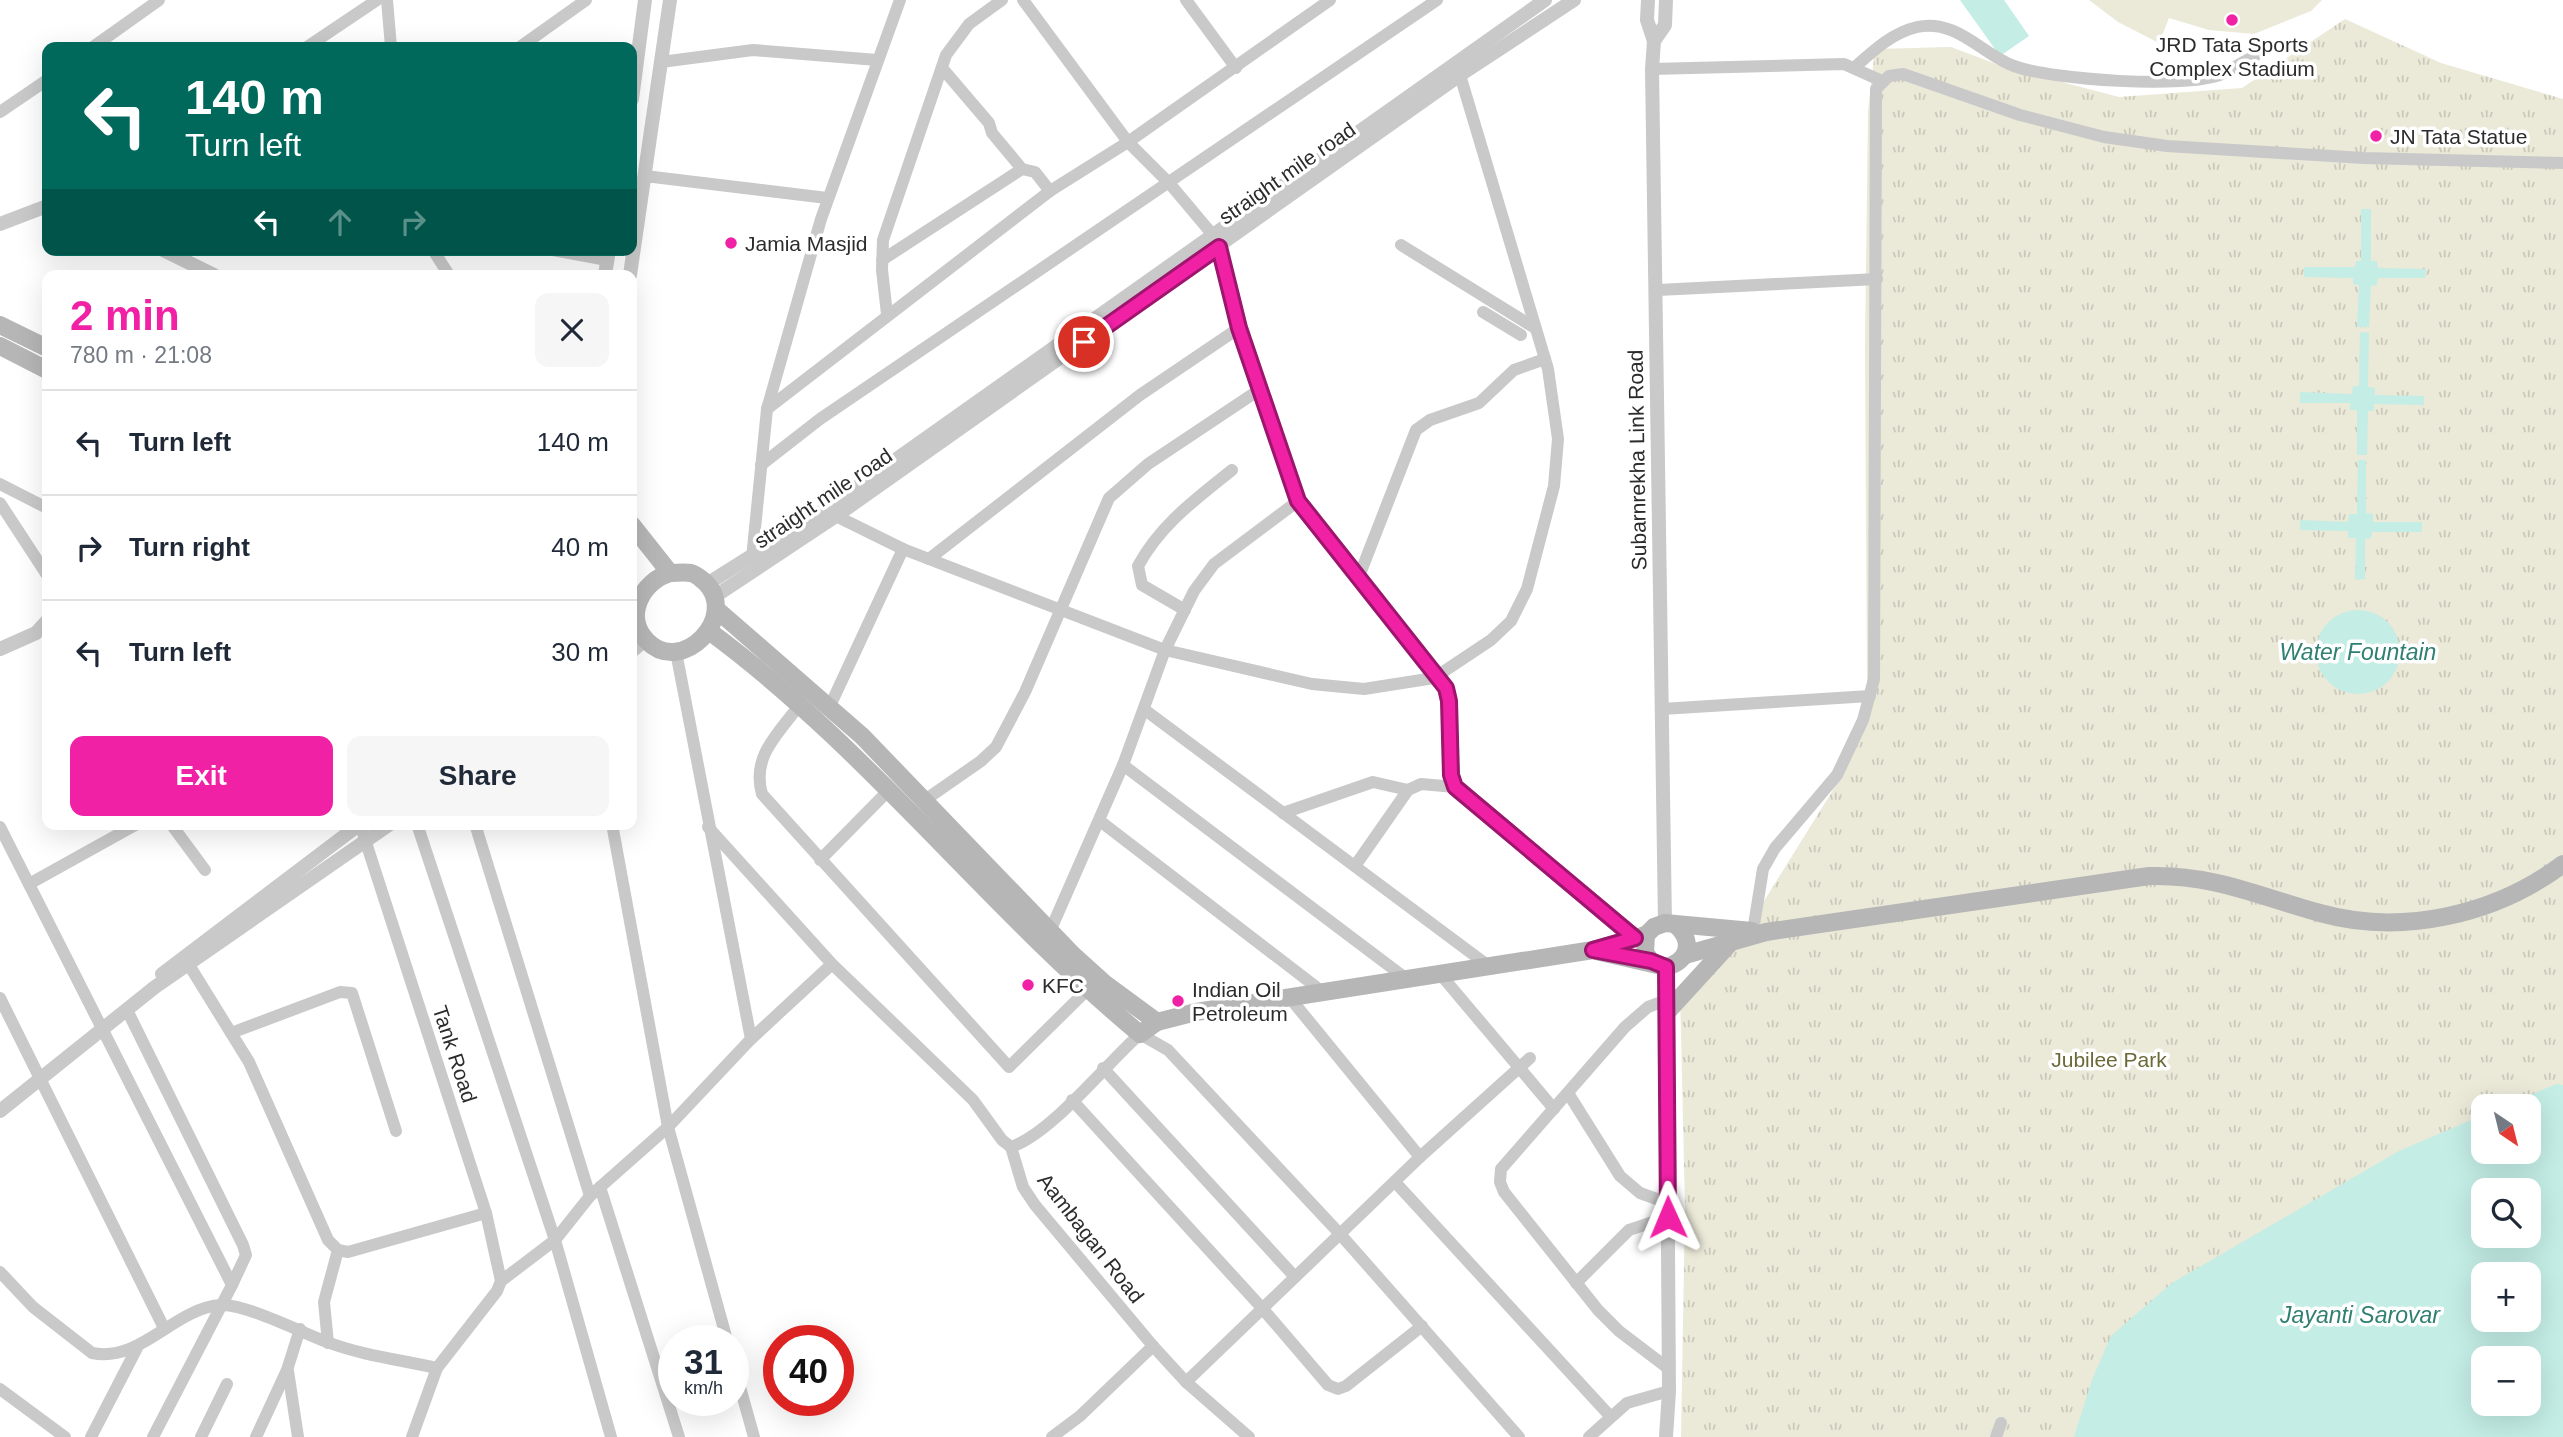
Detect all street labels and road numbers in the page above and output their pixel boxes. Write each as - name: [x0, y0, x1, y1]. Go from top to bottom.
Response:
- street label: straight mile road: [1214, 117, 1360, 229]
- street label: Subarnrekha Link Road: [1624, 349, 1650, 571]
- street label: straight mile road: [750, 443, 896, 553]
- street label: Tank Road: [429, 1003, 481, 1105]
- street label: Aambagan Road: [1033, 1169, 1149, 1307]

